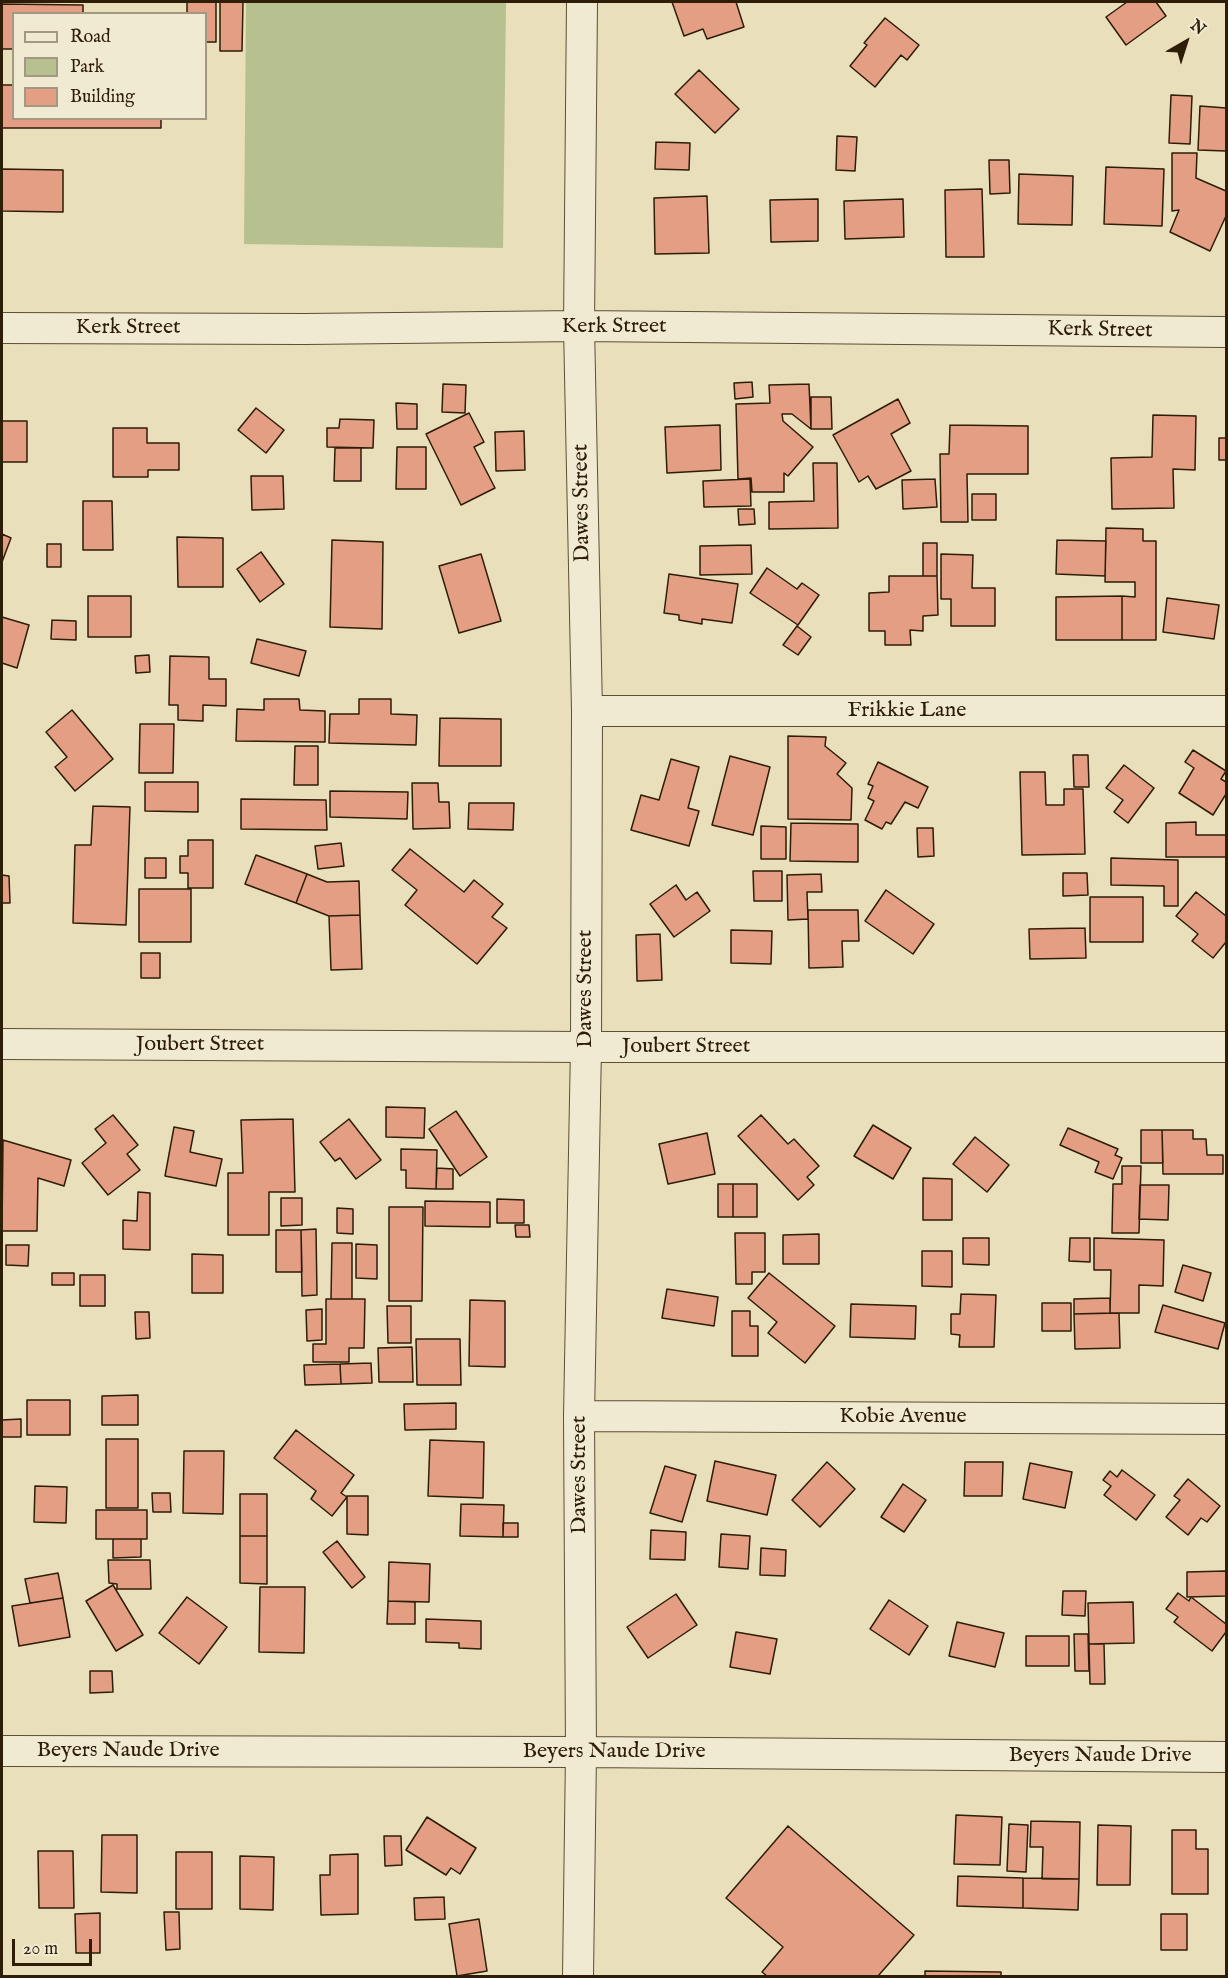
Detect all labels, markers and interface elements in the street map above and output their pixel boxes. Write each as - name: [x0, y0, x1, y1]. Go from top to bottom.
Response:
- legend: [12, 12, 207, 120]
- north arrow: [1156, 12, 1216, 72]
- text: N: [1186, 16, 1209, 40]
- text: Road: [70, 26, 111, 49]
- text: Park: [70, 56, 104, 79]
- text: Building: [70, 86, 135, 109]
- street label: Kerk Street: [561, 314, 667, 340]
- street label: Kerk Street: [75, 315, 181, 341]
- street label: Kerk Street: [1047, 317, 1153, 345]
- street label: Dawes Street: [569, 444, 597, 562]
- street label: Frikkie Lane: [848, 698, 966, 724]
- street label: Dawes Street: [573, 930, 599, 1048]
- street label: Joubert Street: [136, 1032, 264, 1058]
- street label: Joubert Street: [622, 1034, 750, 1060]
- street label: Kobie Avenue: [839, 1404, 967, 1430]
- street label: Dawes Street: [567, 1416, 593, 1534]
- street label: Beyers Naude Drive: [36, 1738, 220, 1764]
- street label: Beyers Naude Drive: [522, 1739, 706, 1765]
- street label: Beyers Naude Drive: [1008, 1743, 1192, 1769]
- scale bar: [15, 1927, 94, 1965]
- text: 20 m: [23, 1938, 58, 1961]

